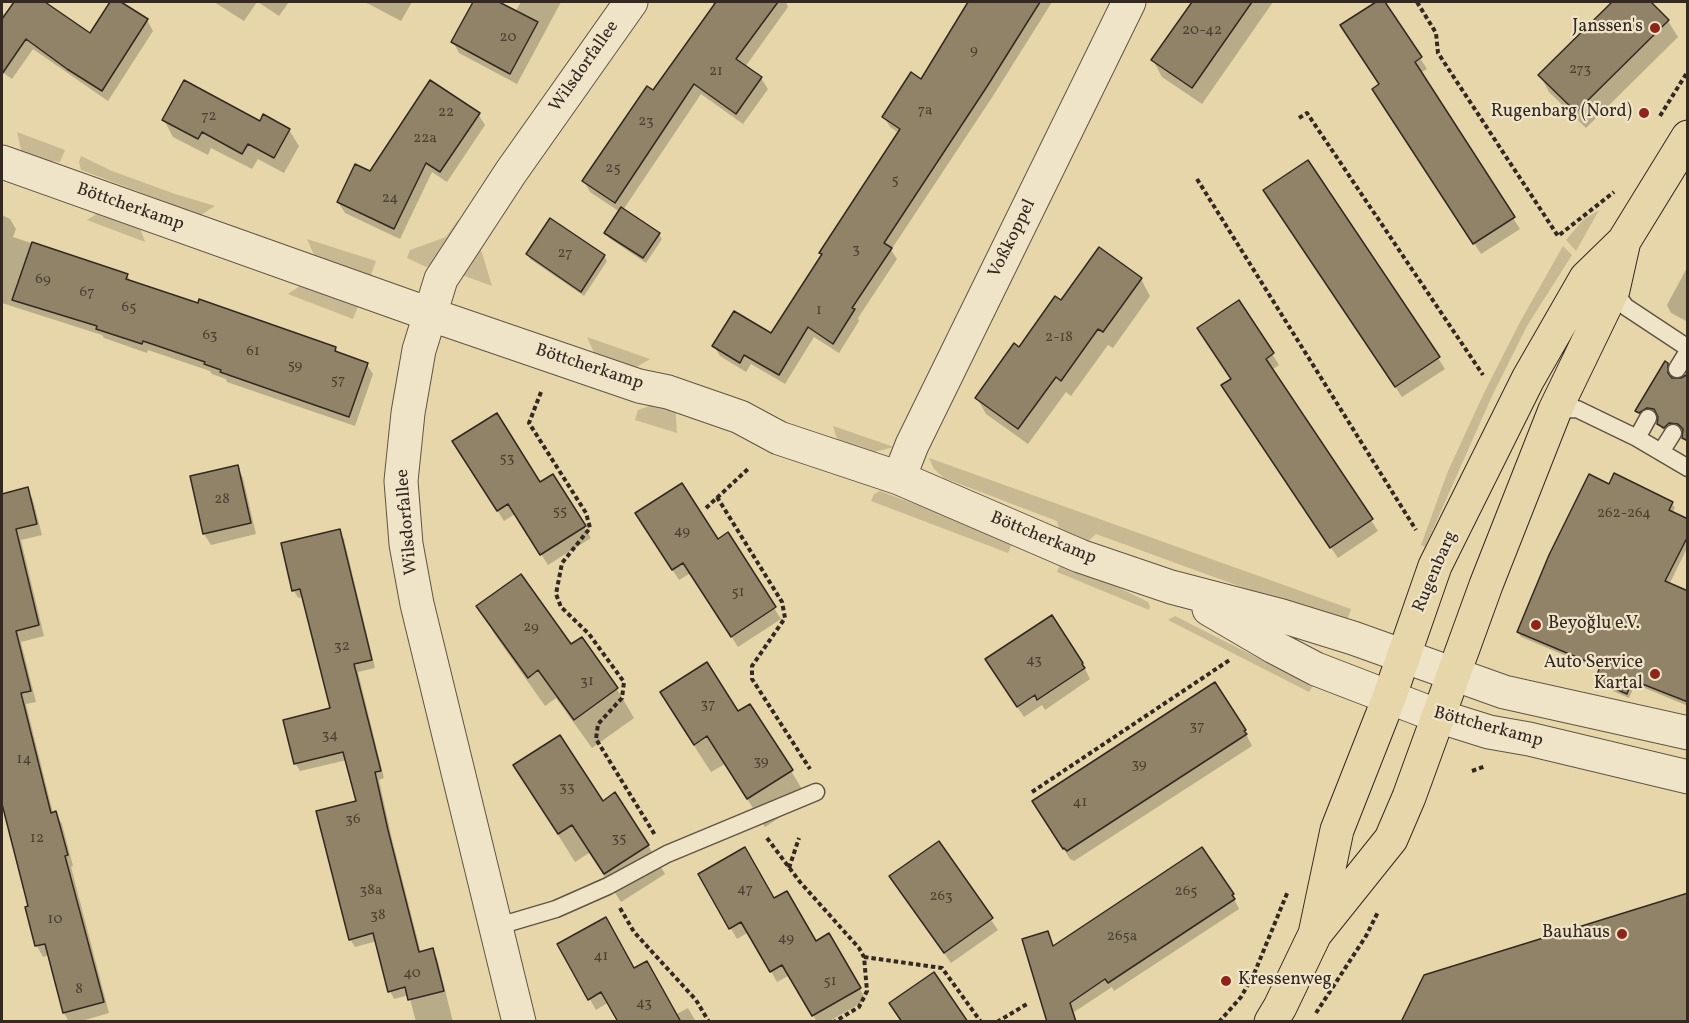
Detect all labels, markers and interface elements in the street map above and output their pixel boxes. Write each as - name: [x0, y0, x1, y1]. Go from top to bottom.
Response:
- street label: Wilsdorfallee: [546, 17, 624, 117]
- place label: Janssen's: [1572, 17, 1643, 39]
- marker: Janssen's: [1648, 21, 1662, 35]
- house number: 20-42: [1182, 22, 1222, 40]
- house number: 20: [500, 29, 516, 47]
- house number: 9: [970, 42, 978, 60]
- house number: 273: [1569, 61, 1591, 79]
- house number: 21: [709, 63, 723, 81]
- house number: 7a: [918, 102, 932, 120]
- place label: Rugenbarg (Nord): [1491, 102, 1632, 124]
- house number: 22: [438, 104, 454, 122]
- marker: Rugenbarg (Nord): [1637, 106, 1651, 120]
- house number: 72: [201, 108, 217, 126]
- house number: 23: [638, 113, 654, 131]
- house number: 22a: [413, 130, 437, 148]
- house number: 25: [605, 160, 621, 178]
- house number: 5: [891, 172, 899, 190]
- street label: Böttcherkamp: [73, 179, 187, 237]
- house number: 24: [382, 190, 398, 208]
- street label: Voßkoppel: [985, 196, 1041, 282]
- house number: 3: [852, 241, 860, 259]
- house number: 27: [558, 245, 572, 263]
- house number: 69: [35, 271, 51, 289]
- house number: 67: [80, 284, 94, 302]
- house number: 65: [122, 299, 136, 317]
- house number: 1: [816, 302, 822, 320]
- house number: 63: [202, 327, 218, 345]
- house number: 2-18: [1045, 329, 1073, 347]
- street label: Böttcherkamp: [532, 340, 646, 396]
- house number: 61: [246, 343, 260, 361]
- house number: 59: [288, 357, 302, 375]
- house number: 57: [331, 372, 345, 390]
- house number: 53: [500, 450, 514, 468]
- street label: Wilsdorfallee: [393, 468, 423, 576]
- house number: 28: [214, 491, 230, 509]
- house number: 55: [553, 503, 567, 521]
- house number: 262-264: [1597, 505, 1651, 523]
- street label: Böttcherkamp: [987, 508, 1099, 570]
- house number: 49: [674, 523, 690, 541]
- street label: Rugenbarg: [1409, 528, 1463, 616]
- house number: 51: [731, 584, 745, 602]
- place label: Beyoğlu e.V.: [1548, 614, 1640, 636]
- marker: Beyoğlu e.V.: [1529, 618, 1543, 632]
- house number: 29: [523, 619, 539, 637]
- house number: 32: [334, 638, 350, 656]
- house number: 43: [1026, 652, 1042, 670]
- place label: Auto Service Kartal: [1544, 653, 1643, 696]
- marker: Auto Service Kartal: [1648, 667, 1662, 681]
- house number: 31: [580, 673, 594, 691]
- house number: 37: [701, 696, 715, 714]
- street label: Böttcherkamp: [1431, 703, 1545, 753]
- house number: 37: [1190, 718, 1204, 736]
- house number: 34: [322, 727, 338, 745]
- house number: 14: [17, 751, 31, 769]
- house number: 39: [753, 753, 769, 771]
- house number: 39: [1131, 756, 1147, 774]
- house number: 33: [559, 779, 575, 797]
- house number: 41: [1073, 794, 1087, 812]
- house number: 36: [345, 811, 361, 829]
- house number: 12: [30, 830, 44, 848]
- house number: 35: [612, 830, 626, 848]
- house number: 47: [737, 881, 753, 899]
- house number: 38a: [360, 882, 382, 900]
- house number: 265: [1175, 883, 1197, 901]
- house number: 263: [929, 888, 953, 906]
- house number: 38: [370, 907, 386, 925]
- house number: 10: [48, 911, 62, 929]
- place label: Bauhaus: [1542, 923, 1610, 945]
- marker: Bauhaus: [1615, 927, 1629, 941]
- house number: 265a: [1107, 928, 1137, 946]
- house number: 49: [778, 930, 794, 948]
- house number: 41: [594, 948, 608, 966]
- house number: 40: [403, 965, 421, 983]
- place label: Kressenweg: [1238, 970, 1332, 992]
- house number: 51: [823, 973, 837, 991]
- marker: Kressenweg: [1219, 974, 1233, 988]
- house number: 8: [75, 981, 83, 999]
- house number: 43: [636, 995, 652, 1013]

